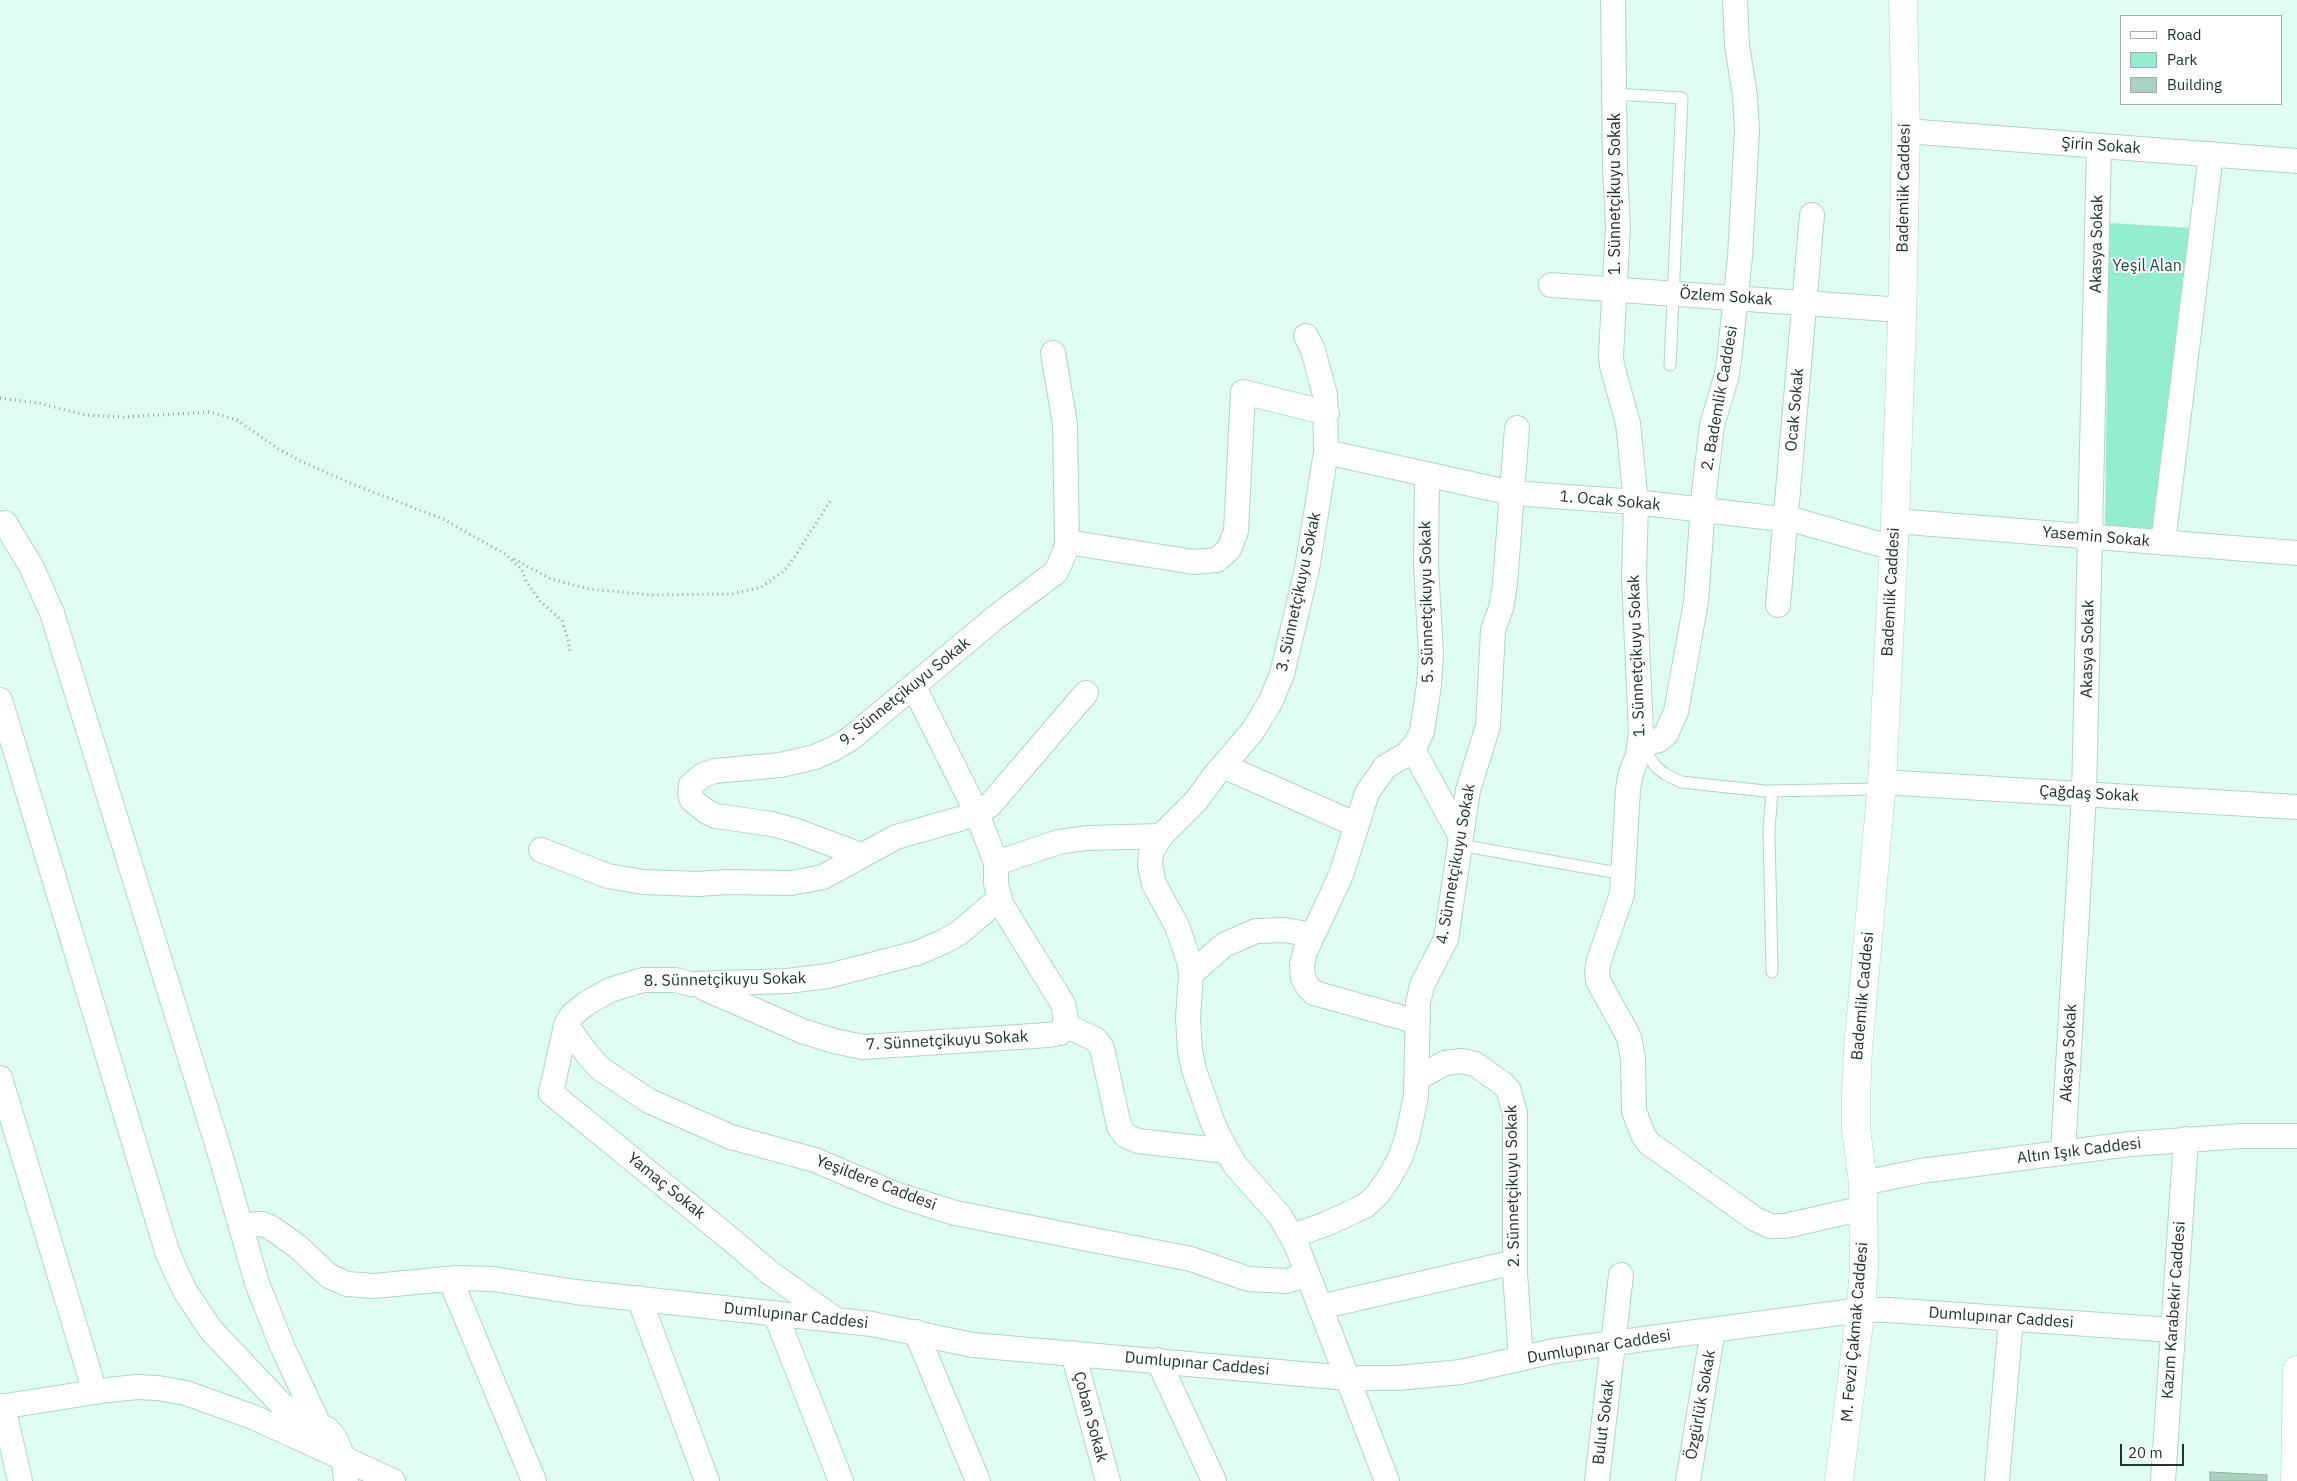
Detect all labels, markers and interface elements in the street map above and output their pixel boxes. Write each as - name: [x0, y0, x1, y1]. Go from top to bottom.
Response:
- legend: [2120, 15, 2282, 105]
- text: Road: [2167, 25, 2202, 44]
- text: Park: [2167, 50, 2197, 69]
- text: Building: [2167, 75, 2222, 94]
- street label: 1. Sünnetçikuyu Sokak: [1605, 113, 1625, 275]
- street label: Bademlik Caddesi: [1893, 123, 1915, 253]
- street label: Şirin Sokak: [2061, 134, 2141, 158]
- street label: Akasya Sokak: [2087, 195, 2107, 293]
- park label: Yeşil Alan: [2112, 256, 2182, 276]
- street label: Özlem Sokak: [1679, 284, 1773, 310]
- street label: 2. Bademlik Caddesi: [1698, 324, 1742, 472]
- street label: Ocak Sokak: [1782, 367, 1808, 453]
- street label: 1. Ocak Sokak: [1559, 487, 1661, 515]
- street label: 3. Sünnetçikuyu Sokak: [1273, 511, 1325, 673]
- street label: 5. Sünnetçikuyu Sokak: [1416, 521, 1438, 683]
- street label: Yasemin Sokak: [2041, 523, 2151, 551]
- street label: Bademlik Caddesi: [1878, 527, 1904, 657]
- street label: 1. Sünnetçikuyu Sokak: [1625, 574, 1649, 738]
- street label: Akasya Sokak: [2078, 600, 2098, 698]
- street label: 9. Sünnetçikuyu Sokak: [836, 633, 974, 751]
- street label: 4. Sünnetçikuyu Sokak: [1432, 782, 1480, 946]
- street label: Çağdaş Sokak: [2039, 782, 2139, 806]
- street label: Bademlik Caddesi: [1848, 931, 1878, 1061]
- street label: 8. Sünnetçikuyu Sokak: [644, 969, 806, 991]
- street label: Akasya Sokak: [2057, 1003, 2081, 1103]
- street label: 7. Sünnetçikuyu Sokak: [865, 1027, 1029, 1055]
- street label: 2. Sünnetçikuyu Sokak: [1502, 1105, 1524, 1267]
- street label: Altın Işık Caddesi: [2016, 1134, 2142, 1168]
- street label: Yamaç Sokak: [623, 1149, 709, 1223]
- street label: Yeşildere Caddesi: [813, 1151, 939, 1215]
- street label: Kazım Karabekir Caddesi: [2158, 1220, 2190, 1400]
- street label: M. Fevzi Çakmak Caddesi: [1838, 1241, 1872, 1423]
- street label: Dumlupınar Caddesi: [723, 1299, 869, 1333]
- street label: Dumlupınar Caddesi: [1928, 1303, 2074, 1333]
- street label: Dumlupınar Caddesi: [1526, 1326, 1672, 1368]
- street label: Dumlupınar Caddesi: [1124, 1348, 1270, 1380]
- street label: Özgürlük Sokak: [1682, 1349, 1720, 1461]
- street label: Çoban Sokak: [1069, 1370, 1111, 1464]
- street label: Bulut Sokak: [1589, 1378, 1619, 1466]
- scale bar: [2122, 1434, 2186, 1466]
- text: 20 m: [2128, 1443, 2163, 1462]

